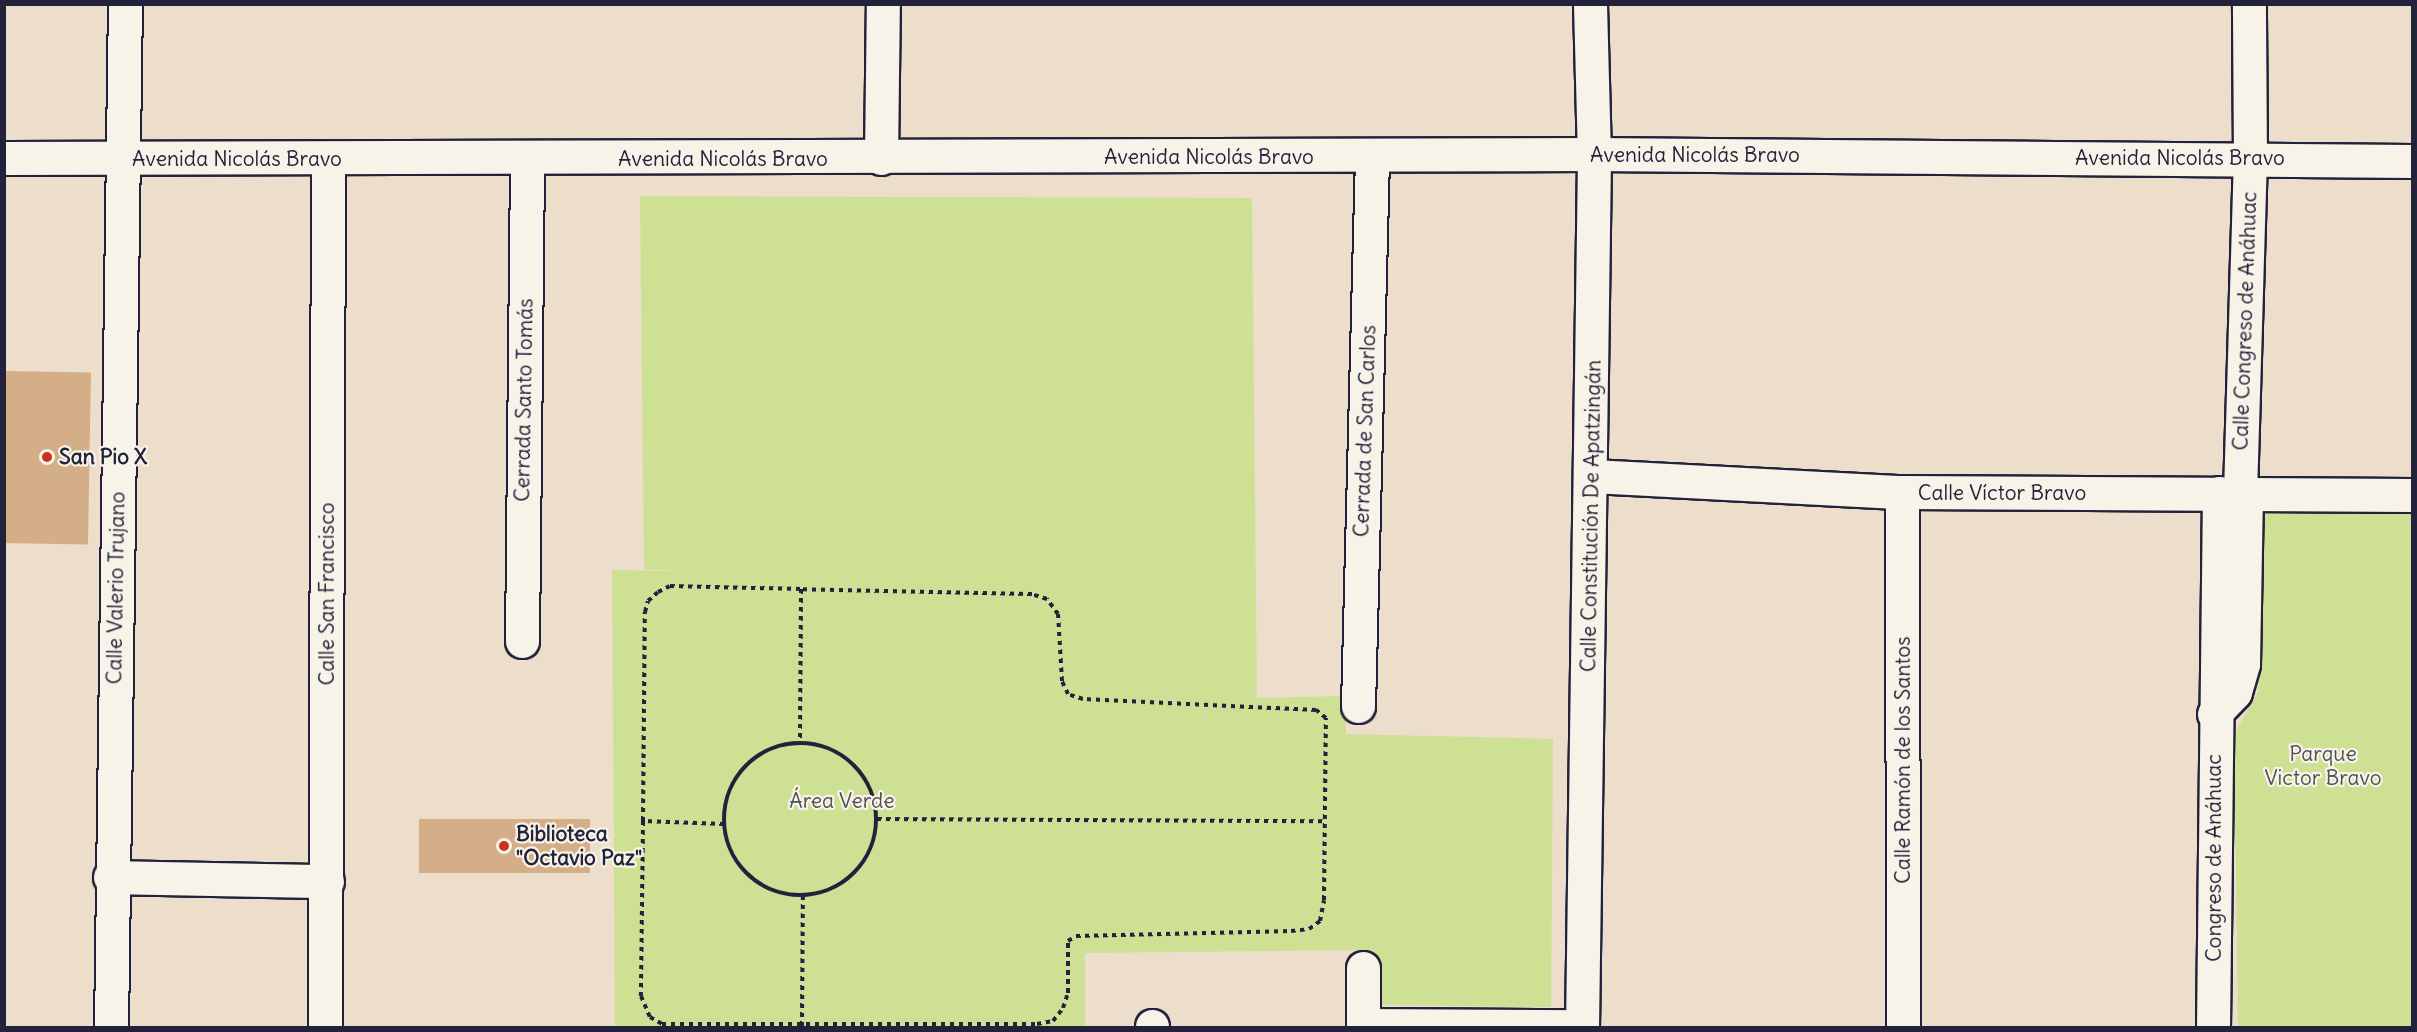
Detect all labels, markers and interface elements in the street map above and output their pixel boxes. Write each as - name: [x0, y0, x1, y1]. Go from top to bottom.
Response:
- street label: Avenida Nicolás Bravo: [1590, 142, 1800, 168]
- street label: Avenida Nicolás Bravo: [1104, 144, 1314, 170]
- street label: Avenida Nicolás Bravo: [2075, 145, 2285, 171]
- street label: Avenida Nicolás Bravo: [132, 146, 342, 172]
- street label: Avenida Nicolás Bravo: [618, 146, 828, 172]
- street label: Calle Congreso de Anáhuac: [2228, 191, 2262, 451]
- street label: Cerrada Santo Tomás: [510, 298, 538, 502]
- street label: Cerrada de San Carlos: [1349, 324, 1381, 538]
- street label: Calle Constitución De Apatzingán: [1576, 360, 1606, 672]
- place label: San Pio X: [59, 444, 147, 470]
- marker: San Pio X: [40, 450, 54, 464]
- street label: Calle Víctor Bravo: [1918, 480, 2086, 506]
- street label: Calle Valerio Trujano: [102, 491, 130, 685]
- street label: Calle San Francisco: [314, 503, 340, 685]
- street label: Calle Ramón de los Santos: [1890, 636, 1916, 884]
- park label: Parque Victor Bravo: [2264, 741, 2382, 791]
- street label: Congreso de Anáhuac: [2201, 754, 2227, 962]
- park label: Área Verde: [789, 788, 895, 814]
- place label: Biblioteca "Octavio Paz": [516, 821, 642, 871]
- marker: Biblioteca "Octavio Paz": [497, 839, 511, 853]

